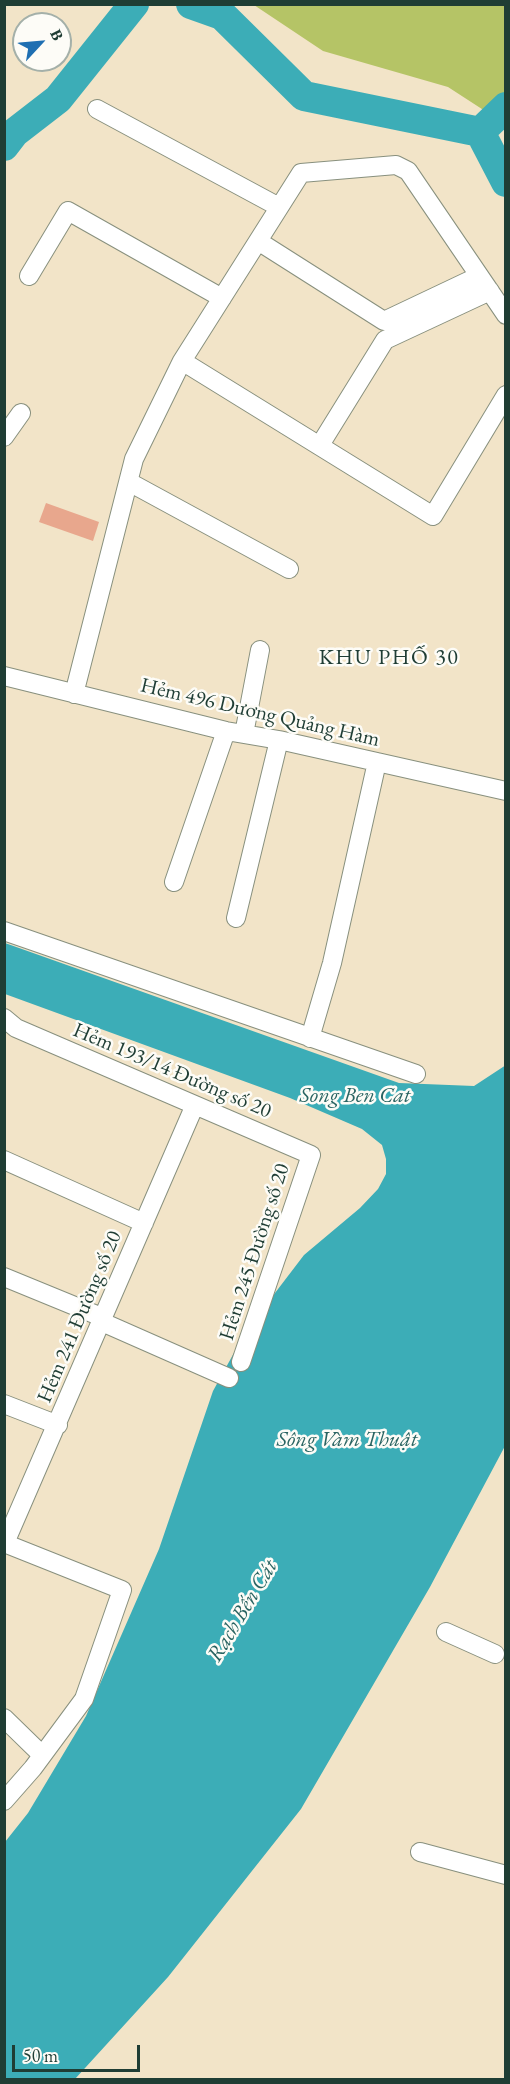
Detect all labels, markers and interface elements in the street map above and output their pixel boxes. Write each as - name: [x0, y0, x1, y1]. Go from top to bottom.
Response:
- north arrow: [12, 12, 72, 72]
- text: B: [45, 26, 68, 44]
- district label: KHU PHỐ 30: [319, 645, 459, 671]
- street label: Hẻm 496 Dương Quảng Hàm: [138, 673, 382, 753]
- street label: Hẻm 193/14 Đường số 20: [69, 1018, 275, 1124]
- water label: Song Ben Cat: [300, 1083, 410, 1109]
- street label: Hẻm 245 Đường số 20: [215, 1160, 295, 1344]
- street label: Hẻm 241 Đường số 20: [32, 1227, 128, 1407]
- water label: Sông Vàm Thuật: [277, 1427, 417, 1453]
- water label: Rạch Bến Cát: [202, 1555, 284, 1667]
- scale bar: [15, 2033, 142, 2071]
- text: 50 m: [23, 2044, 58, 2067]

